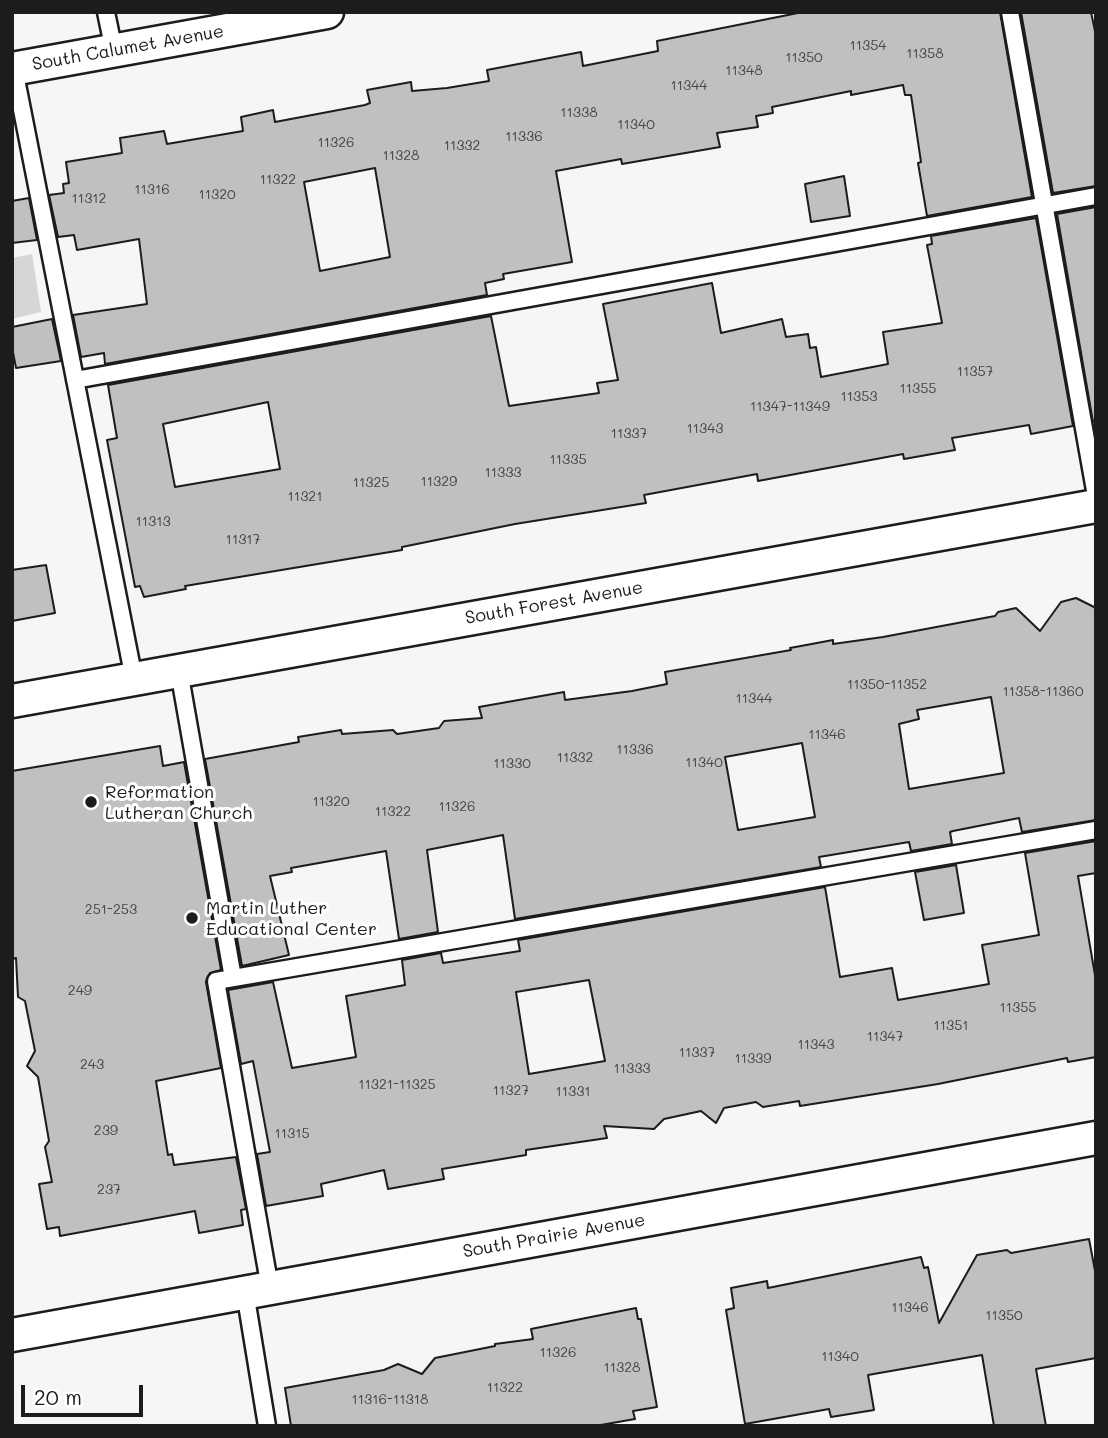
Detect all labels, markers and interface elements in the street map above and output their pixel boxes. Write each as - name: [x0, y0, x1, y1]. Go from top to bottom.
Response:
- street label: South Calumet Avenue: [30, 20, 226, 76]
- house number: 11354: [849, 38, 887, 54]
- house number: 11358: [906, 46, 944, 62]
- house number: 11350: [785, 50, 823, 66]
- house number: 11348: [725, 63, 763, 79]
- house number: 11344: [670, 78, 708, 94]
- house number: 11338: [560, 105, 598, 121]
- house number: 11340: [617, 117, 655, 133]
- house number: 11336: [505, 129, 543, 145]
- house number: 11326: [318, 135, 354, 151]
- house number: 11332: [444, 138, 480, 154]
- house number: 11328: [383, 148, 419, 164]
- house number: 11322: [260, 172, 296, 188]
- house number: 11316: [134, 182, 170, 198]
- house number: 11320: [198, 187, 236, 203]
- house number: 11312: [72, 191, 106, 207]
- house number: 11357: [957, 364, 993, 380]
- house number: 11355: [899, 381, 937, 397]
- house number: 11353: [840, 389, 878, 405]
- house number: 11347-11349: [750, 399, 830, 415]
- house number: 11343: [686, 421, 724, 437]
- house number: 11337: [611, 426, 647, 442]
- house number: 11335: [549, 452, 587, 468]
- house number: 11333: [484, 465, 522, 481]
- house number: 11329: [421, 474, 457, 490]
- house number: 11325: [353, 475, 389, 491]
- house number: 11321: [288, 489, 322, 505]
- house number: 11313: [135, 514, 171, 530]
- house number: 11317: [226, 532, 260, 548]
- street label: South Forest Avenue: [463, 577, 645, 629]
- house number: 11350-11352: [847, 677, 927, 693]
- house number: 11358-11360: [1002, 684, 1084, 700]
- house number: 11344: [735, 691, 773, 707]
- house number: 11346: [808, 727, 846, 743]
- house number: 11336: [616, 742, 654, 758]
- house number: 11332: [557, 750, 593, 766]
- house number: 11340: [685, 755, 723, 771]
- house number: 11330: [493, 756, 531, 772]
- place label: Reformation Lutheran Church: [105, 781, 252, 824]
- marker: Reformation Lutheran Church: [83, 794, 99, 810]
- house number: 11320: [312, 794, 350, 810]
- house number: 11326: [439, 799, 475, 815]
- house number: 11322: [375, 804, 411, 820]
- place label: Martin Luther Educational Center: [206, 897, 377, 940]
- house number: 251-253: [85, 902, 137, 918]
- marker: Martin Luther Educational Center: [184, 910, 200, 926]
- house number: 249: [68, 983, 92, 999]
- house number: 11355: [999, 1000, 1037, 1016]
- house number: 11351: [933, 1018, 969, 1034]
- house number: 11347: [867, 1029, 903, 1045]
- house number: 11343: [797, 1037, 835, 1053]
- house number: 11337: [679, 1045, 715, 1061]
- house number: 11339: [734, 1051, 772, 1067]
- house number: 243: [80, 1057, 104, 1073]
- house number: 11333: [613, 1061, 651, 1077]
- house number: 11321-11325: [358, 1077, 436, 1093]
- house number: 11327: [493, 1083, 529, 1099]
- house number: 11331: [555, 1084, 591, 1100]
- house number: 239: [94, 1123, 118, 1139]
- house number: 11315: [274, 1126, 310, 1142]
- house number: 237: [97, 1182, 121, 1198]
- street label: South Prairie Avenue: [461, 1209, 647, 1263]
- house number: 11346: [891, 1300, 929, 1316]
- house number: 11350: [985, 1308, 1023, 1324]
- house number: 11326: [540, 1345, 576, 1361]
- house number: 11340: [821, 1349, 859, 1365]
- house number: 11328: [604, 1360, 640, 1376]
- scale bar: [24, 1372, 147, 1416]
- house number: 11322: [487, 1380, 523, 1396]
- text: 20 m: [34, 1383, 82, 1410]
- house number: 11316-11318: [352, 1392, 428, 1408]

